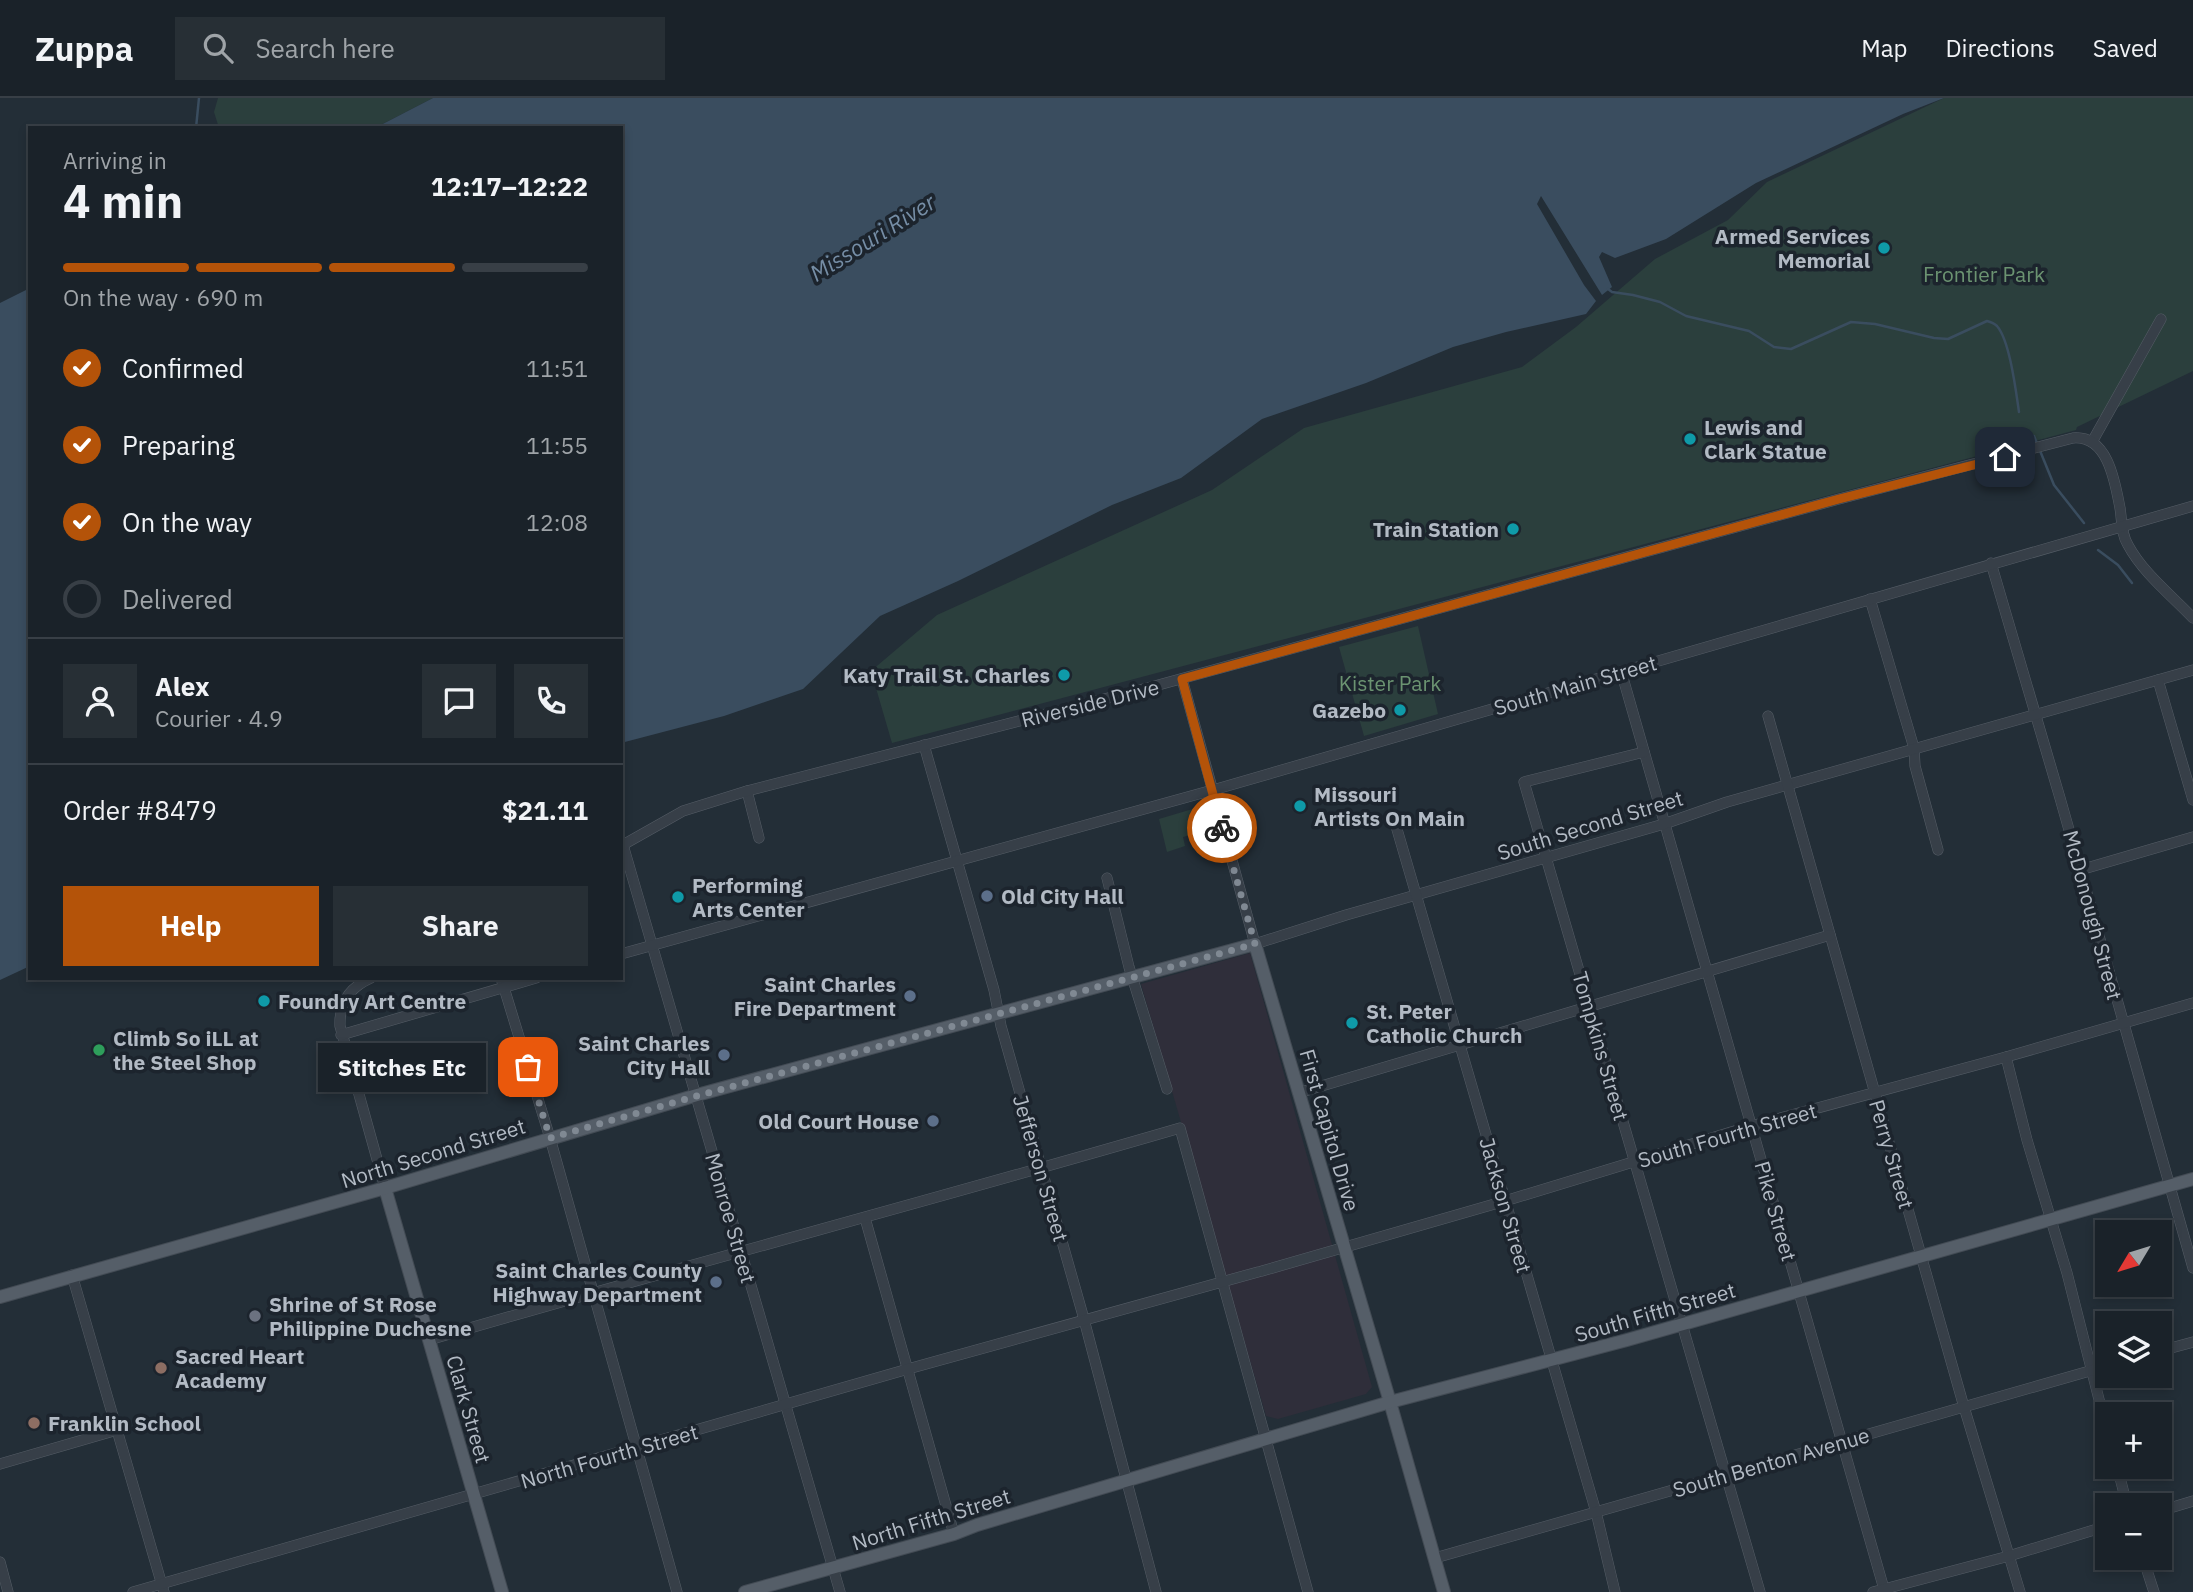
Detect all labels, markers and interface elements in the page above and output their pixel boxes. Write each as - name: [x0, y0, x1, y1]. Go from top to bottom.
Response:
- search box: [175, 17, 665, 80]
- text: Zuppa: [35, 27, 133, 70]
- icon: search: [199, 29, 237, 67]
- text: Search here: [255, 31, 395, 65]
- text: Map: [1861, 32, 1907, 64]
- text: Directions: [1945, 32, 2055, 64]
- text: Saved: [2093, 32, 2158, 64]
- text: Arriving in: [63, 145, 167, 175]
- text: 12:17–12:22: [431, 169, 588, 203]
- text: 4 min: [63, 171, 183, 231]
- water label: Missouri River: [804, 186, 941, 288]
- place label: Armed Services Memorial: [1715, 222, 1870, 274]
- marker: Armed Services Memorial: [1876, 240, 1892, 256]
- park label: Frontier Park: [1923, 260, 2045, 288]
- text: On the way · 690 m: [63, 282, 263, 312]
- icon: check: [63, 349, 101, 387]
- text: Confirmed: [122, 351, 244, 385]
- text: 11:51: [526, 353, 588, 383]
- place label: Lewis and Clark Statue: [1704, 413, 1827, 465]
- icon: check: [63, 426, 101, 464]
- pin: [1975, 427, 2035, 487]
- text: Preparing: [122, 428, 235, 462]
- text: 11:55: [526, 430, 588, 460]
- marker: Lewis and Clark Statue: [1682, 431, 1698, 447]
- icon: home: [1986, 438, 2024, 476]
- icon: check: [63, 503, 101, 541]
- text: On the way: [122, 505, 252, 539]
- text: 12:08: [526, 507, 588, 537]
- place label: Train Station: [1373, 515, 1499, 543]
- marker: Train Station: [1505, 521, 1521, 537]
- text: Delivered: [122, 582, 233, 616]
- street label: South Main Street: [1490, 648, 1660, 722]
- place label: Katy Trail St. Charles: [843, 661, 1050, 689]
- button: person: [63, 664, 137, 738]
- button: chat: [422, 664, 496, 738]
- button: phone: [514, 664, 588, 738]
- marker: Katy Trail St. Charles: [1056, 667, 1072, 683]
- text: Alex: [155, 669, 209, 703]
- park label: Kister Park: [1339, 669, 1441, 697]
- street label: Riverside Drive: [1018, 672, 1162, 734]
- place label: Gazebo: [1312, 696, 1386, 724]
- marker: Gazebo: [1392, 702, 1408, 718]
- text: Courier · 4.9: [155, 703, 283, 733]
- place label: Missouri Artists On Main: [1314, 780, 1465, 832]
- street label: South Second Street: [1494, 783, 1686, 867]
- text: Order #8479: [63, 793, 217, 827]
- text: $21.11: [502, 793, 588, 827]
- courier: [1187, 793, 1257, 863]
- marker: Missouri Artists On Main: [1292, 798, 1308, 814]
- icon: bike: [1203, 809, 1241, 847]
- street label: McDonough Street: [2057, 827, 2129, 1003]
- place label: Performing Arts Center: [692, 871, 805, 923]
- place label: Old City Hall: [1001, 882, 1124, 910]
- button: Help: [63, 886, 319, 966]
- button: Share: [333, 886, 588, 966]
- marker: Old City Hall: [979, 888, 995, 904]
- marker: Performing Arts Center: [670, 889, 686, 905]
- street label: Tompkins Street: [1566, 968, 1636, 1124]
- place label: Saint Charles Fire Department: [734, 970, 896, 1022]
- place label: Foundry Art Centre: [278, 987, 466, 1015]
- marker: Saint Charles Fire Department: [902, 988, 918, 1004]
- marker: Foundry Art Centre: [256, 993, 272, 1009]
- place label: St. Peter Catholic Church: [1366, 997, 1523, 1049]
- marker: St. Peter Catholic Church: [1344, 1015, 1360, 1031]
- place label: Climb So iLL at the Steel Shop: [113, 1024, 259, 1076]
- place label: Saint Charles City Hall: [578, 1029, 710, 1081]
- pin: [498, 1037, 558, 1097]
- marker: Climb So iLL at the Steel Shop: [91, 1042, 107, 1058]
- callout: Stitches Etc: [318, 1042, 486, 1091]
- street label: First Capitol Drive: [1293, 1046, 1367, 1214]
- marker: Saint Charles City Hall: [716, 1047, 732, 1063]
- icon: bag: [509, 1048, 547, 1086]
- text: Stitches Etc: [338, 1052, 466, 1082]
- street label: Jefferson Street: [1007, 1091, 1075, 1245]
- street label: South Fourth Street: [1634, 1096, 1820, 1174]
- street label: Perry Street: [1863, 1096, 1921, 1212]
- place label: Old Court House: [758, 1107, 919, 1135]
- street label: North Second Street: [337, 1112, 529, 1194]
- marker: Old Court House: [925, 1113, 941, 1129]
- street label: Jackson Street: [1473, 1134, 1539, 1276]
- street label: Monroe Street: [699, 1150, 763, 1286]
- street label: Pike Street: [1748, 1158, 1804, 1264]
- north arrow: [2095, 1220, 2172, 1297]
- map controls: [2095, 1220, 2172, 1570]
- place label: Saint Charles County Highway Department: [493, 1256, 703, 1308]
- marker: Saint Charles County Highway Department: [708, 1274, 724, 1290]
- street label: South Fifth Street: [1571, 1276, 1739, 1348]
- place label: Shrine of St Rose Philippine Duchesne: [269, 1290, 472, 1342]
- marker: Shrine of St Rose Philippine Duchesne: [247, 1308, 263, 1324]
- button: layers: [2095, 1311, 2172, 1388]
- place label: Sacred Heart Academy: [175, 1342, 304, 1394]
- street label: Clark Street: [440, 1352, 498, 1466]
- marker: Sacred Heart Academy: [153, 1360, 169, 1376]
- button: +: [2095, 1402, 2172, 1479]
- place label: Franklin School: [48, 1409, 201, 1437]
- marker: Franklin School: [26, 1415, 42, 1431]
- street label: North Fourth Street: [517, 1417, 701, 1495]
- street label: South Benton Avenue: [1669, 1421, 1873, 1503]
- street label: North Fifth Street: [848, 1482, 1014, 1556]
- button: −: [2095, 1493, 2172, 1570]

